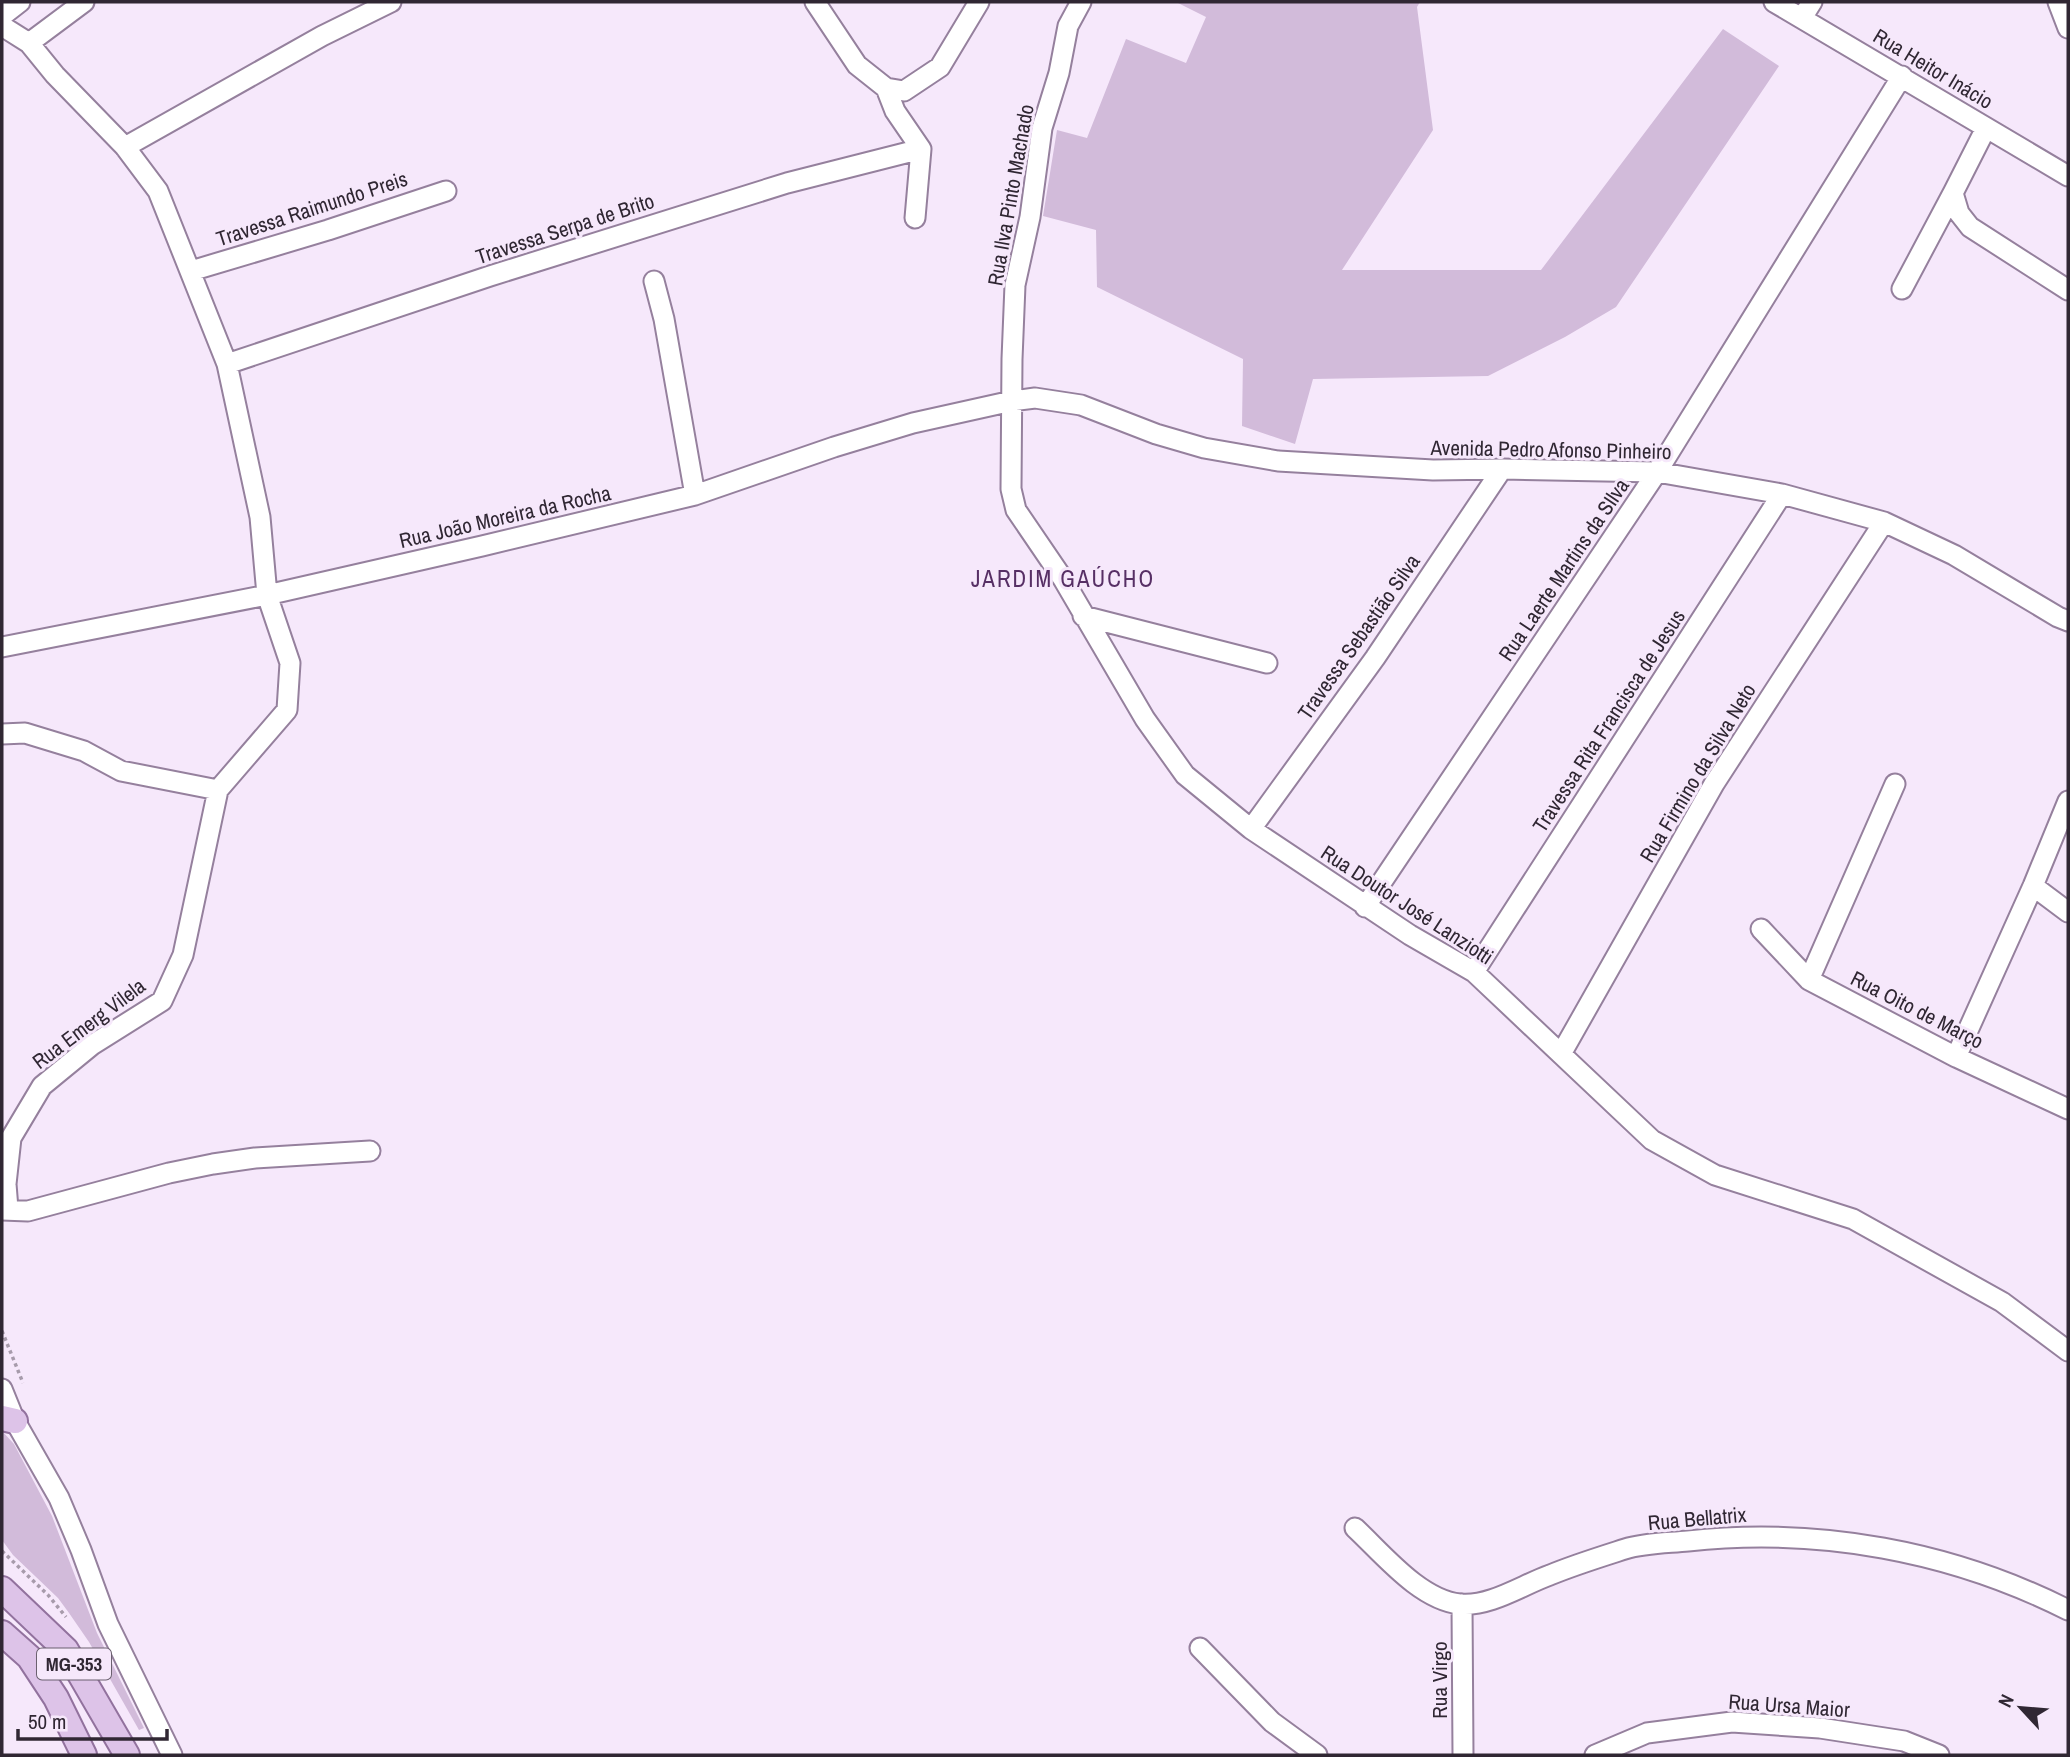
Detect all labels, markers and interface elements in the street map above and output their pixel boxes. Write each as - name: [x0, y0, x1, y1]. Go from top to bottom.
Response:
- street label: Rua Heitor Inácio: [1868, 21, 1999, 116]
- street label: Rua Ilva Pinto Machado: [980, 102, 1041, 288]
- street label: Travessa Raimundo Preis: [213, 164, 411, 253]
- street label: Travessa Serpa de Brito: [472, 186, 658, 271]
- street label: Avenida Pedro Afonso Pinheiro: [1429, 433, 1672, 466]
- street label: Rua Laerte Martins da SIlva: [1492, 472, 1636, 667]
- street label: Rua João Moreira da Rocha: [396, 478, 614, 555]
- street label: Travessa Sebastião Silva: [1291, 548, 1427, 725]
- district label: JARDIM GAÚCHO: [971, 563, 1155, 594]
- street label: Travessa Rita Francisca de Jesus: [1525, 604, 1692, 838]
- street label: Rua Firmino da Silva Neto: [1633, 678, 1763, 868]
- street label: Rua Doutor José Lanziotti: [1315, 838, 1499, 971]
- street label: Rua Oito de Março: [1846, 964, 1989, 1056]
- street label: Rua Emerg Vilela: [26, 971, 152, 1076]
- street label: Rua Bellatrix: [1647, 1500, 1748, 1537]
- street label: Rua Virgo: [1425, 1641, 1454, 1719]
- road number: MG-353: [37, 1648, 111, 1680]
- north arrow: [1986, 1673, 2056, 1743]
- street label: Rua Ursa Maior: [1727, 1687, 1851, 1724]
- text: N: [1992, 1690, 2020, 1711]
- scale bar: [18, 1698, 166, 1742]
- text: 50 m: [28, 1707, 66, 1736]

